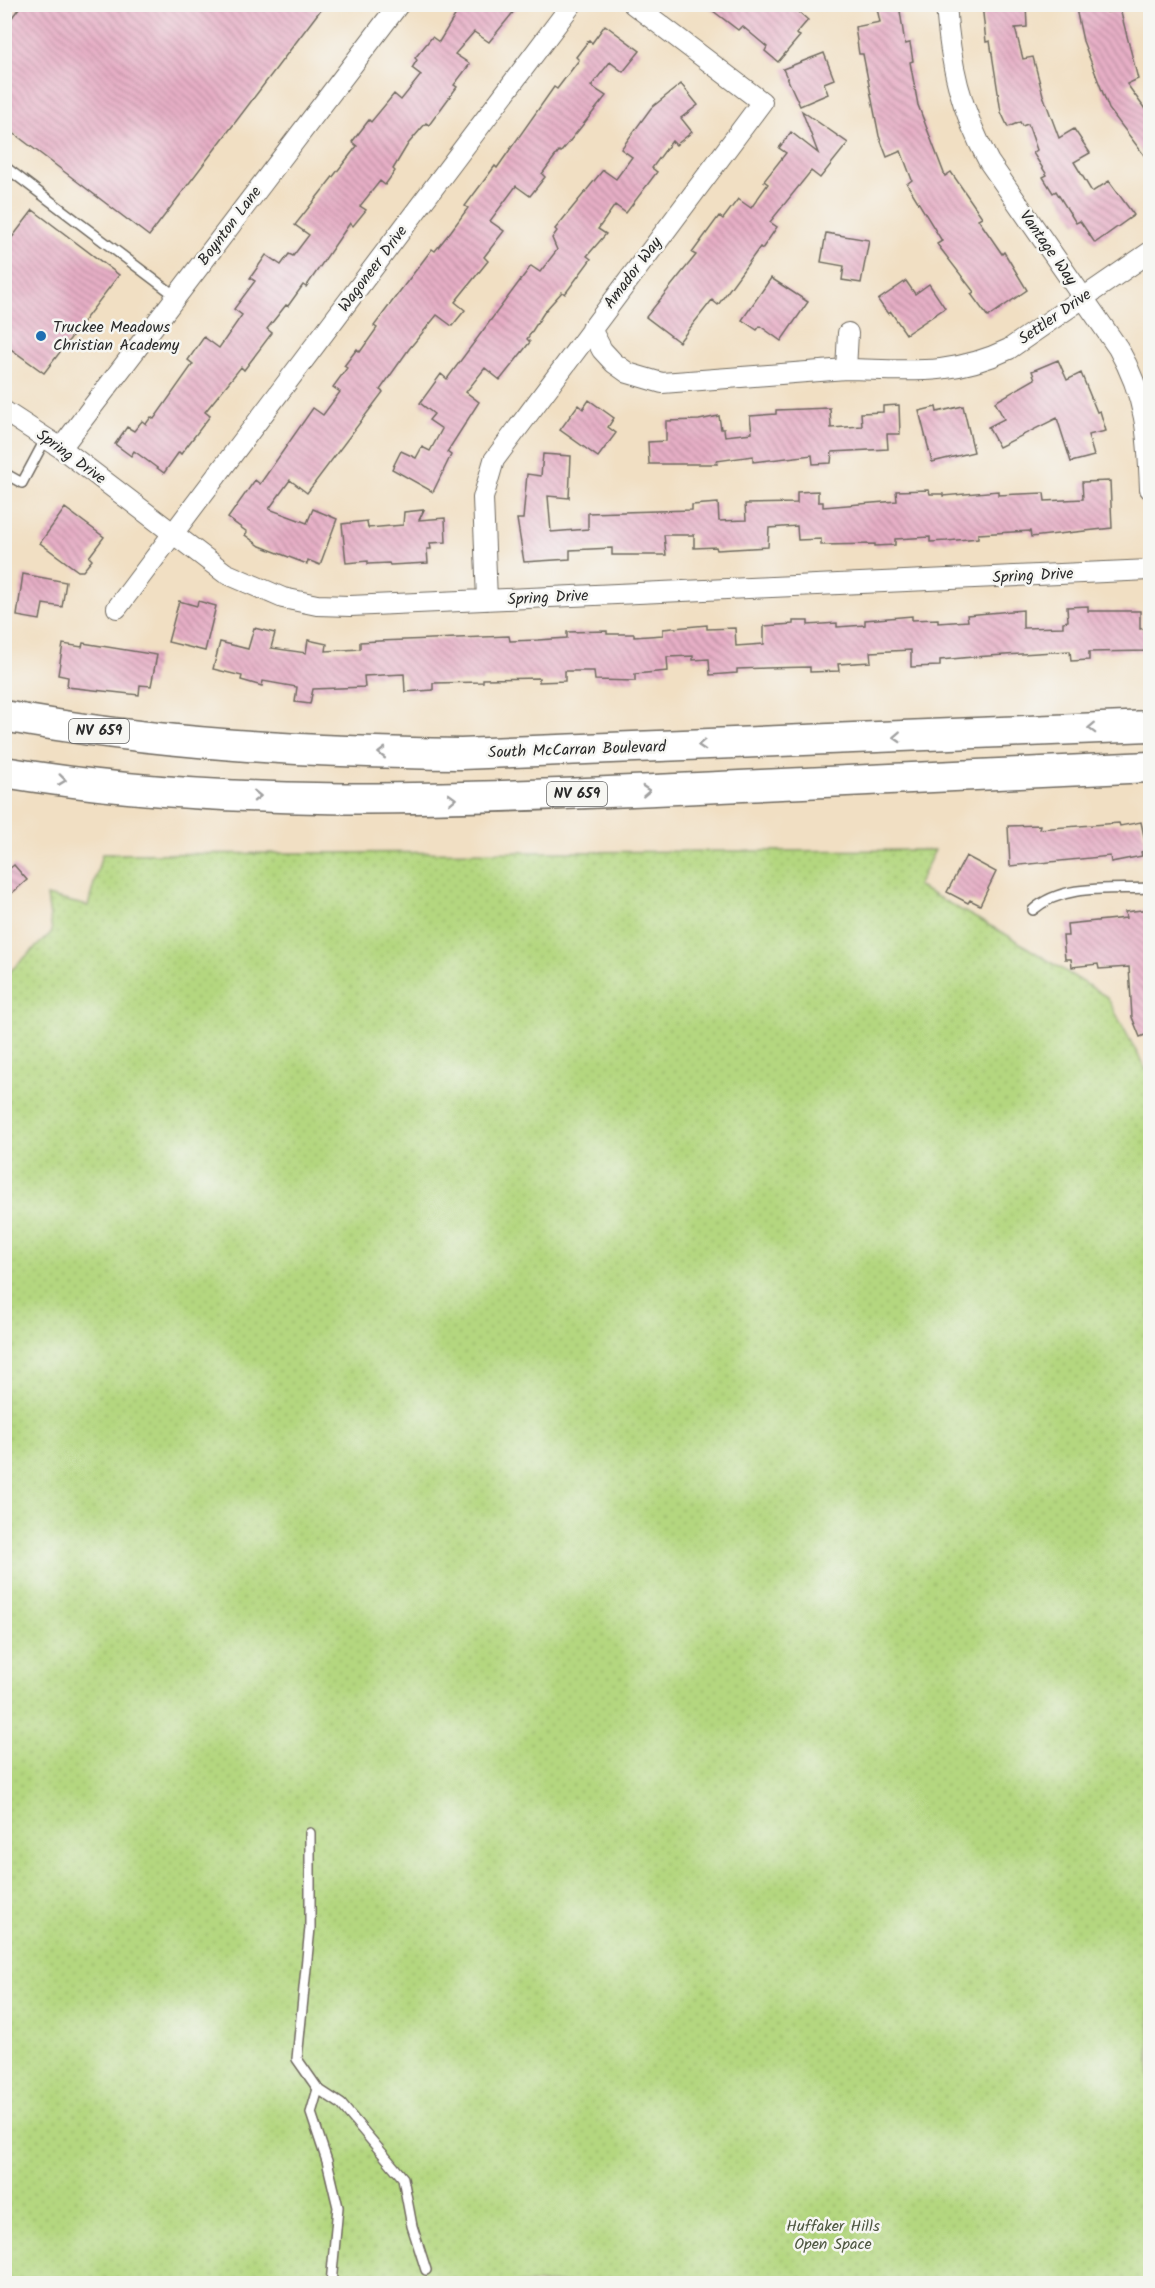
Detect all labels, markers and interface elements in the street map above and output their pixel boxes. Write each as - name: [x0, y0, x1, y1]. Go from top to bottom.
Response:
- street label: Boynton Lane: [192, 181, 268, 271]
- street label: Vantage Way: [1013, 205, 1083, 291]
- street label: Wagoneer Drive: [332, 220, 414, 318]
- street label: Amador Way: [598, 231, 669, 314]
- street label: Settler Drive: [1013, 283, 1097, 351]
- place label: Truckee Meadows Christian Academy: [53, 315, 180, 358]
- marker: Truckee Meadows Christian Academy: [34, 329, 48, 343]
- street label: Spring Drive: [31, 423, 111, 491]
- street label: Spring Drive: [992, 561, 1074, 591]
- street label: Spring Drive: [507, 583, 589, 613]
- road number: NV 659: [69, 719, 129, 743]
- one-way arrow: [1088, 722, 1097, 735]
- one-way arrow: [893, 730, 902, 743]
- street label: South McCarran Boulevard: [487, 734, 668, 766]
- one-way arrow: [698, 739, 707, 752]
- one-way arrow: [377, 747, 386, 759]
- one-way arrow: [58, 773, 67, 785]
- road number: NV 659: [547, 782, 607, 806]
- one-way arrow: [642, 784, 651, 797]
- one-way arrow: [252, 790, 261, 802]
- one-way arrow: [447, 792, 456, 805]
- park label: Huffaker Hills Open Space: [786, 2214, 880, 2257]

